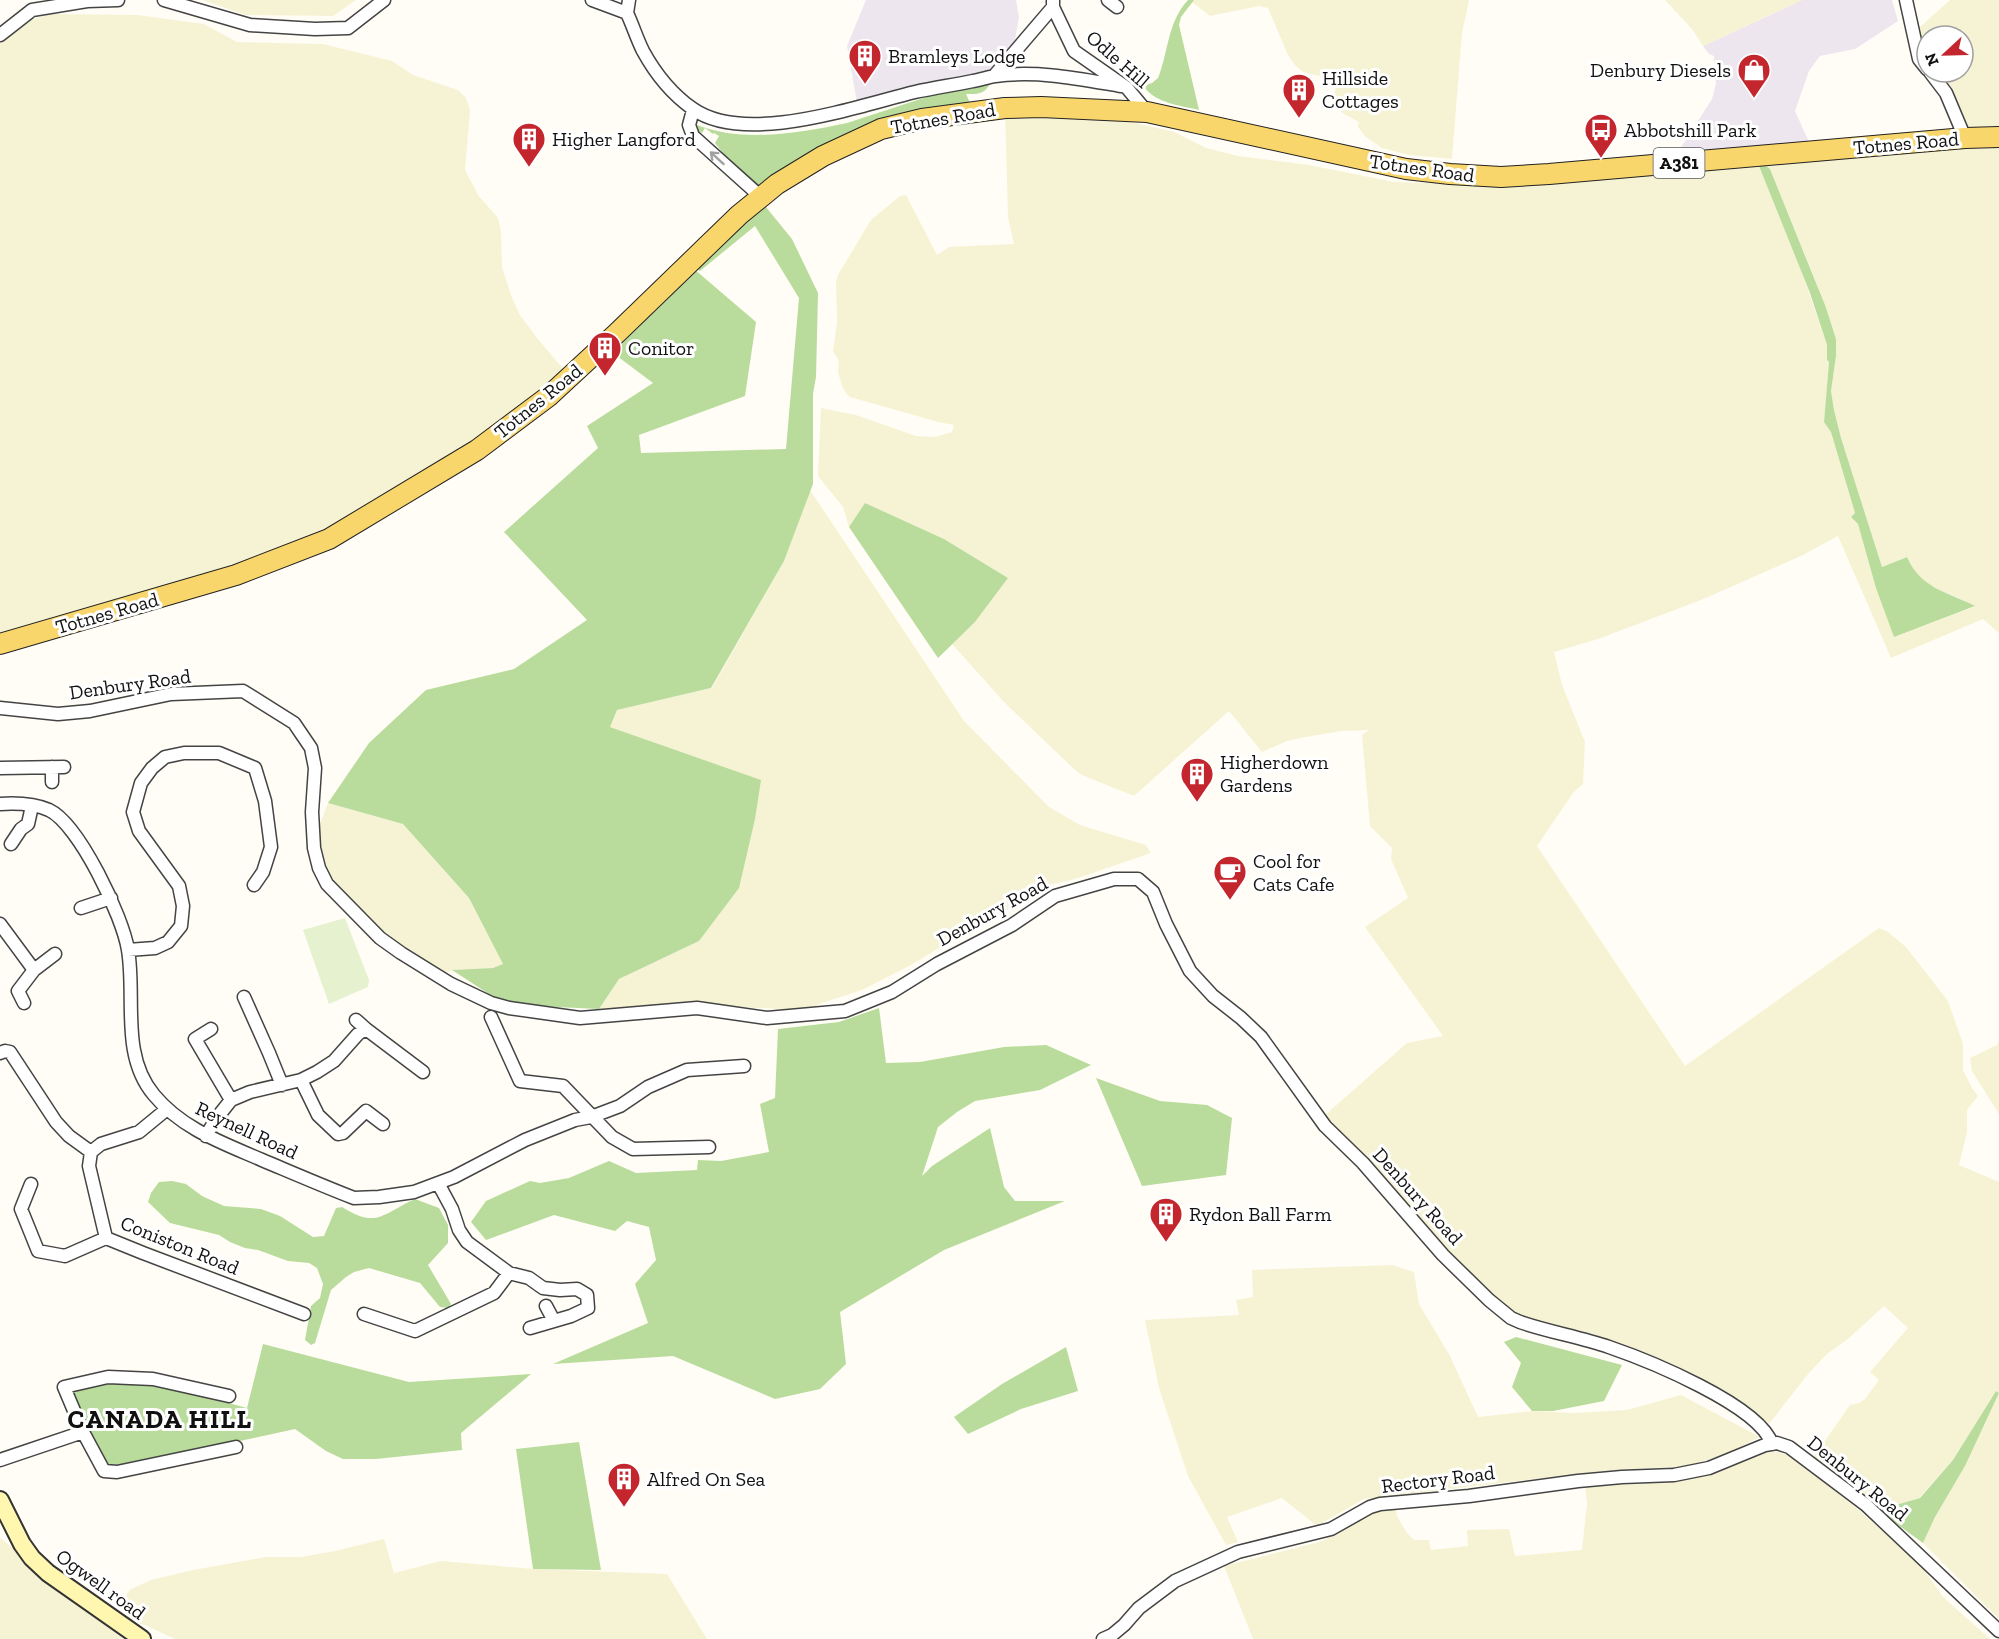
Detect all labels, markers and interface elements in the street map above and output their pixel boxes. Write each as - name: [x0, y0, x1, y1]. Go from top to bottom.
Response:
- north arrow: [1915, 24, 1975, 84]
- street label: Odle Hill: [1081, 25, 1155, 93]
- building icon: Bramleys Lodge: [847, 38, 883, 85]
- place label: Bramleys Lodge: [888, 44, 1026, 68]
- text: N: [1920, 50, 1943, 69]
- shop icon: Denbury Diesels: [1736, 52, 1772, 99]
- place label: Denbury Diesels: [1590, 58, 1731, 82]
- place label: Hillside Cottages: [1322, 66, 1399, 113]
- building icon: Hillside Cottages: [1281, 72, 1317, 119]
- street label: Totnes Road: [889, 97, 997, 139]
- bus stop icon: Abbotshill Park: [1583, 112, 1619, 159]
- place label: Abbotshill Park: [1624, 118, 1757, 142]
- building icon: Higher Langford: [511, 121, 547, 168]
- street label: Totnes Road: [1852, 126, 1960, 160]
- place label: Higher Langford: [552, 127, 696, 151]
- road number: A381: [1654, 148, 1704, 178]
- street label: Totnes Road: [1368, 149, 1476, 187]
- one-way arrow: [710, 151, 725, 165]
- building icon: Conitor: [587, 330, 623, 377]
- place label: Conitor: [628, 336, 694, 360]
- street label: Totnes Road: [489, 358, 587, 444]
- street label: Totnes Road: [53, 587, 161, 639]
- street label: Denbury Road: [68, 664, 192, 704]
- place label: Higherdown Gardens: [1220, 750, 1329, 797]
- building icon: Higherdown Gardens: [1179, 756, 1215, 803]
- place label: Cool for Cats Cafe: [1253, 849, 1335, 896]
- cafe icon: Cool for Cats Cafe: [1212, 854, 1248, 901]
- street label: Denbury Road: [933, 871, 1051, 951]
- street label: Reynell Road: [192, 1096, 302, 1164]
- street label: Denbury Road: [1368, 1142, 1468, 1250]
- building icon: Rydon Ball Farm: [1148, 1196, 1184, 1243]
- place label: Rydon Ball Farm: [1189, 1202, 1332, 1226]
- street label: Coniston Road: [117, 1210, 243, 1280]
- district label: CANADA HILL: [67, 1403, 253, 1435]
- street label: Denbury Road: [1803, 1430, 1913, 1526]
- street label: Rectory Road: [1380, 1460, 1496, 1498]
- building icon: Alfred On Sea: [606, 1461, 642, 1508]
- place label: Alfred On Sea: [647, 1467, 766, 1491]
- street label: Ogwell road: [52, 1544, 150, 1624]

